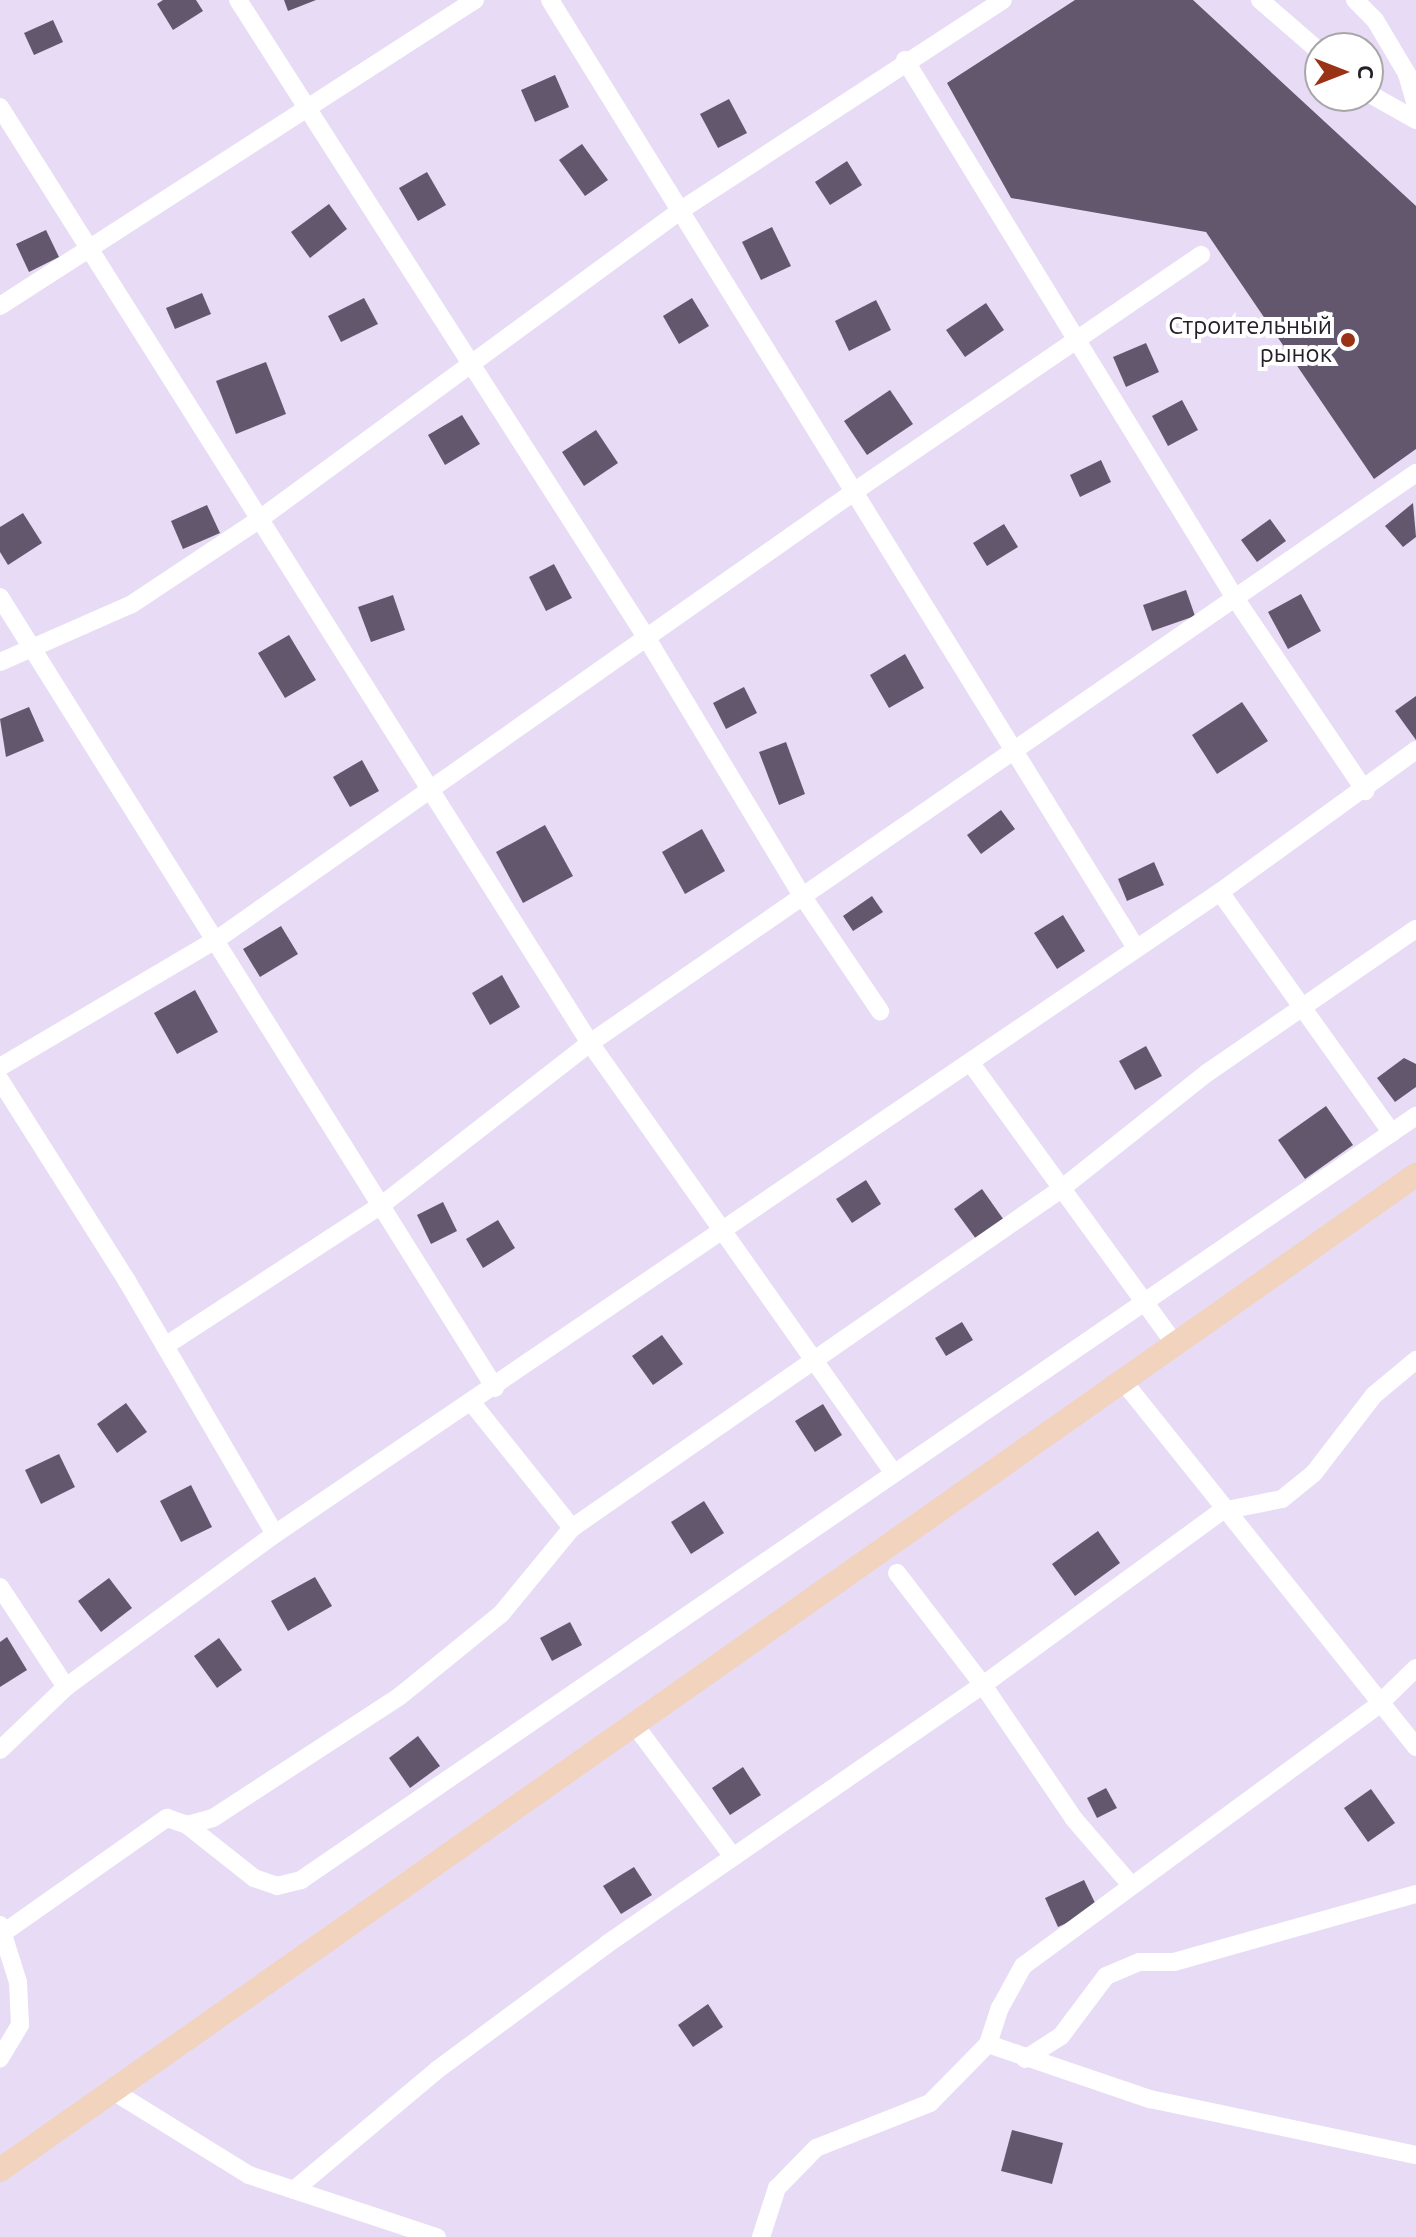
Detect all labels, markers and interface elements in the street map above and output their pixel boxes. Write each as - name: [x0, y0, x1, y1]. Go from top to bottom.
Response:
- north arrow: [1304, 32, 1384, 112]
- text: С: [1354, 65, 1379, 79]
- place label: Строительный рынок: [1168, 312, 1332, 368]
- marker: Строительный рынок: [1339, 331, 1357, 349]

